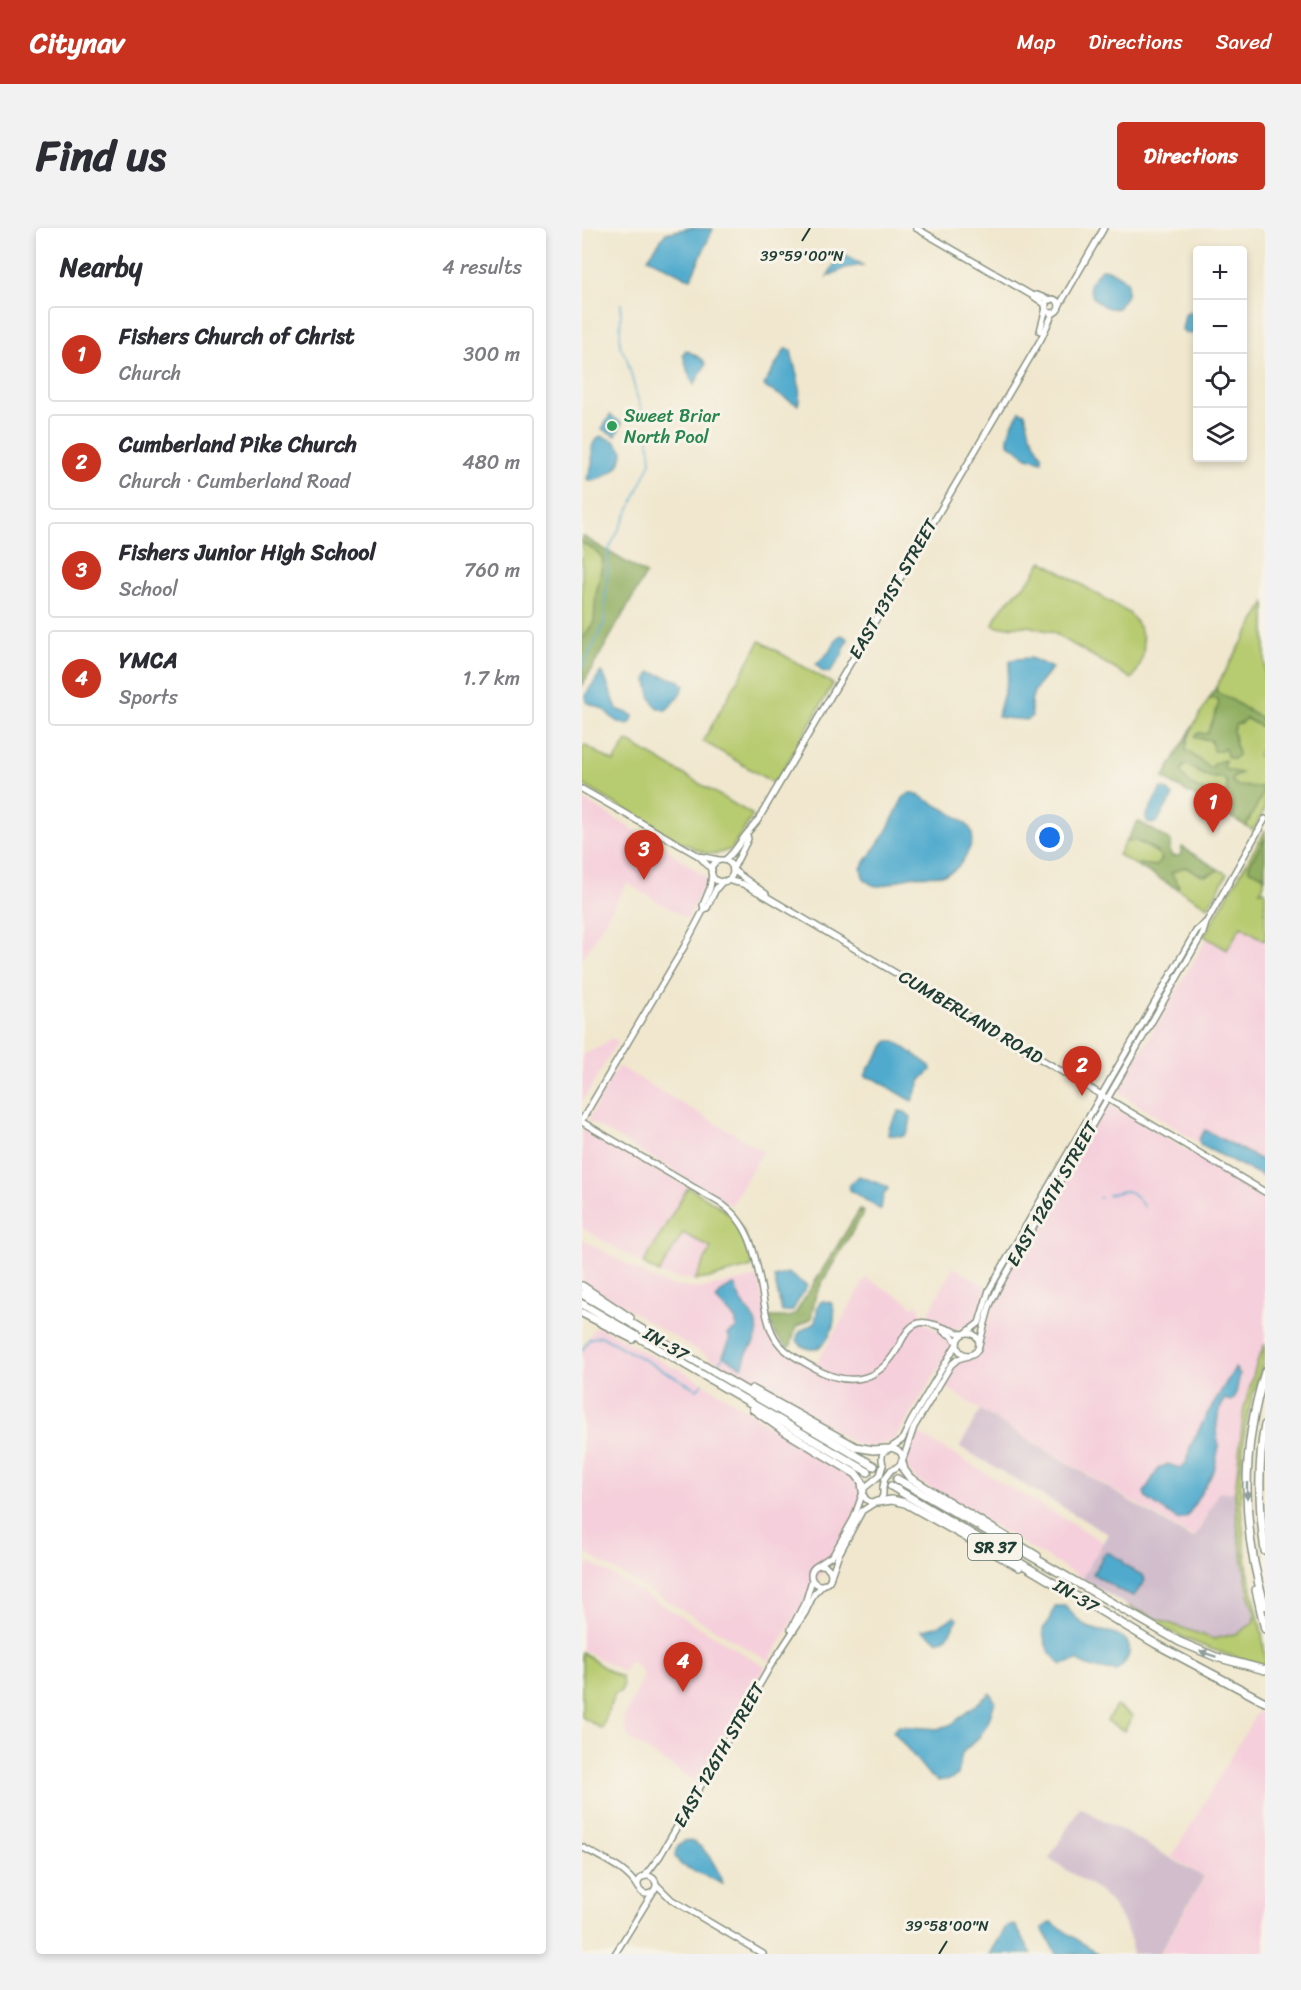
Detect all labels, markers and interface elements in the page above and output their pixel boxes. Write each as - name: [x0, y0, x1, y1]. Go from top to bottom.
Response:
- text: Citynav: [30, 18, 124, 67]
- text: Map: [1017, 23, 1055, 61]
- text: Directions: [1088, 23, 1183, 61]
- text: Saved: [1216, 23, 1271, 61]
- text: Find us: [36, 119, 166, 193]
- button: Directions: [1117, 122, 1265, 190]
- text: 39°59'00"N: [760, 243, 844, 269]
- text: Nearby: [60, 244, 142, 290]
- map controls: [1193, 246, 1247, 462]
- button: +: [1193, 246, 1247, 300]
- text: 4 results: [442, 250, 522, 285]
- button: −: [1193, 300, 1247, 354]
- text: Fishers Church of Christ: [119, 317, 355, 356]
- text: 1: [77, 337, 86, 372]
- text: 300 m: [463, 337, 520, 372]
- button: locate: [1193, 354, 1247, 408]
- text: Church: [119, 356, 181, 391]
- place label: Sweet Briar North Pool: [624, 400, 721, 453]
- button: layers: [1193, 408, 1247, 462]
- marker: Sweet Briar North Pool: [605, 419, 619, 433]
- text: Cumberland Pike Church: [119, 425, 357, 464]
- text: 2: [76, 445, 87, 480]
- text: 480 m: [462, 445, 520, 480]
- text: Church · Cumberland Road: [119, 464, 350, 499]
- street label: EAST 131ST STREET: [840, 512, 947, 665]
- text: Fishers Junior High School: [119, 533, 376, 572]
- text: 3: [76, 553, 87, 588]
- text: 760 m: [464, 553, 520, 588]
- text: School: [119, 572, 178, 607]
- text: YMCA: [119, 641, 178, 680]
- text: 4: [75, 661, 88, 696]
- text: 1.7 km: [463, 661, 520, 696]
- text: Sports: [119, 680, 178, 715]
- pin: 1: [1194, 784, 1232, 833]
- your location: [1035, 823, 1064, 852]
- pin: 3: [624, 830, 664, 880]
- street label: CUMBERLAND ROAD: [892, 961, 1050, 1073]
- pin: 2: [1062, 1046, 1102, 1096]
- street label: EAST 126TH STREET: [997, 1114, 1107, 1272]
- street label: IN-37: [636, 1317, 696, 1371]
- one-way arrow: [1242, 1482, 1252, 1501]
- road number: SR 37: [968, 1534, 1022, 1560]
- street label: IN-37: [1046, 1569, 1106, 1623]
- pin: 4: [664, 1642, 702, 1692]
- one-way arrow: [1199, 1648, 1217, 1658]
- street label: EAST 126TH STREET: [664, 1675, 774, 1833]
- text: 39°58'00"N: [905, 1913, 989, 1939]

